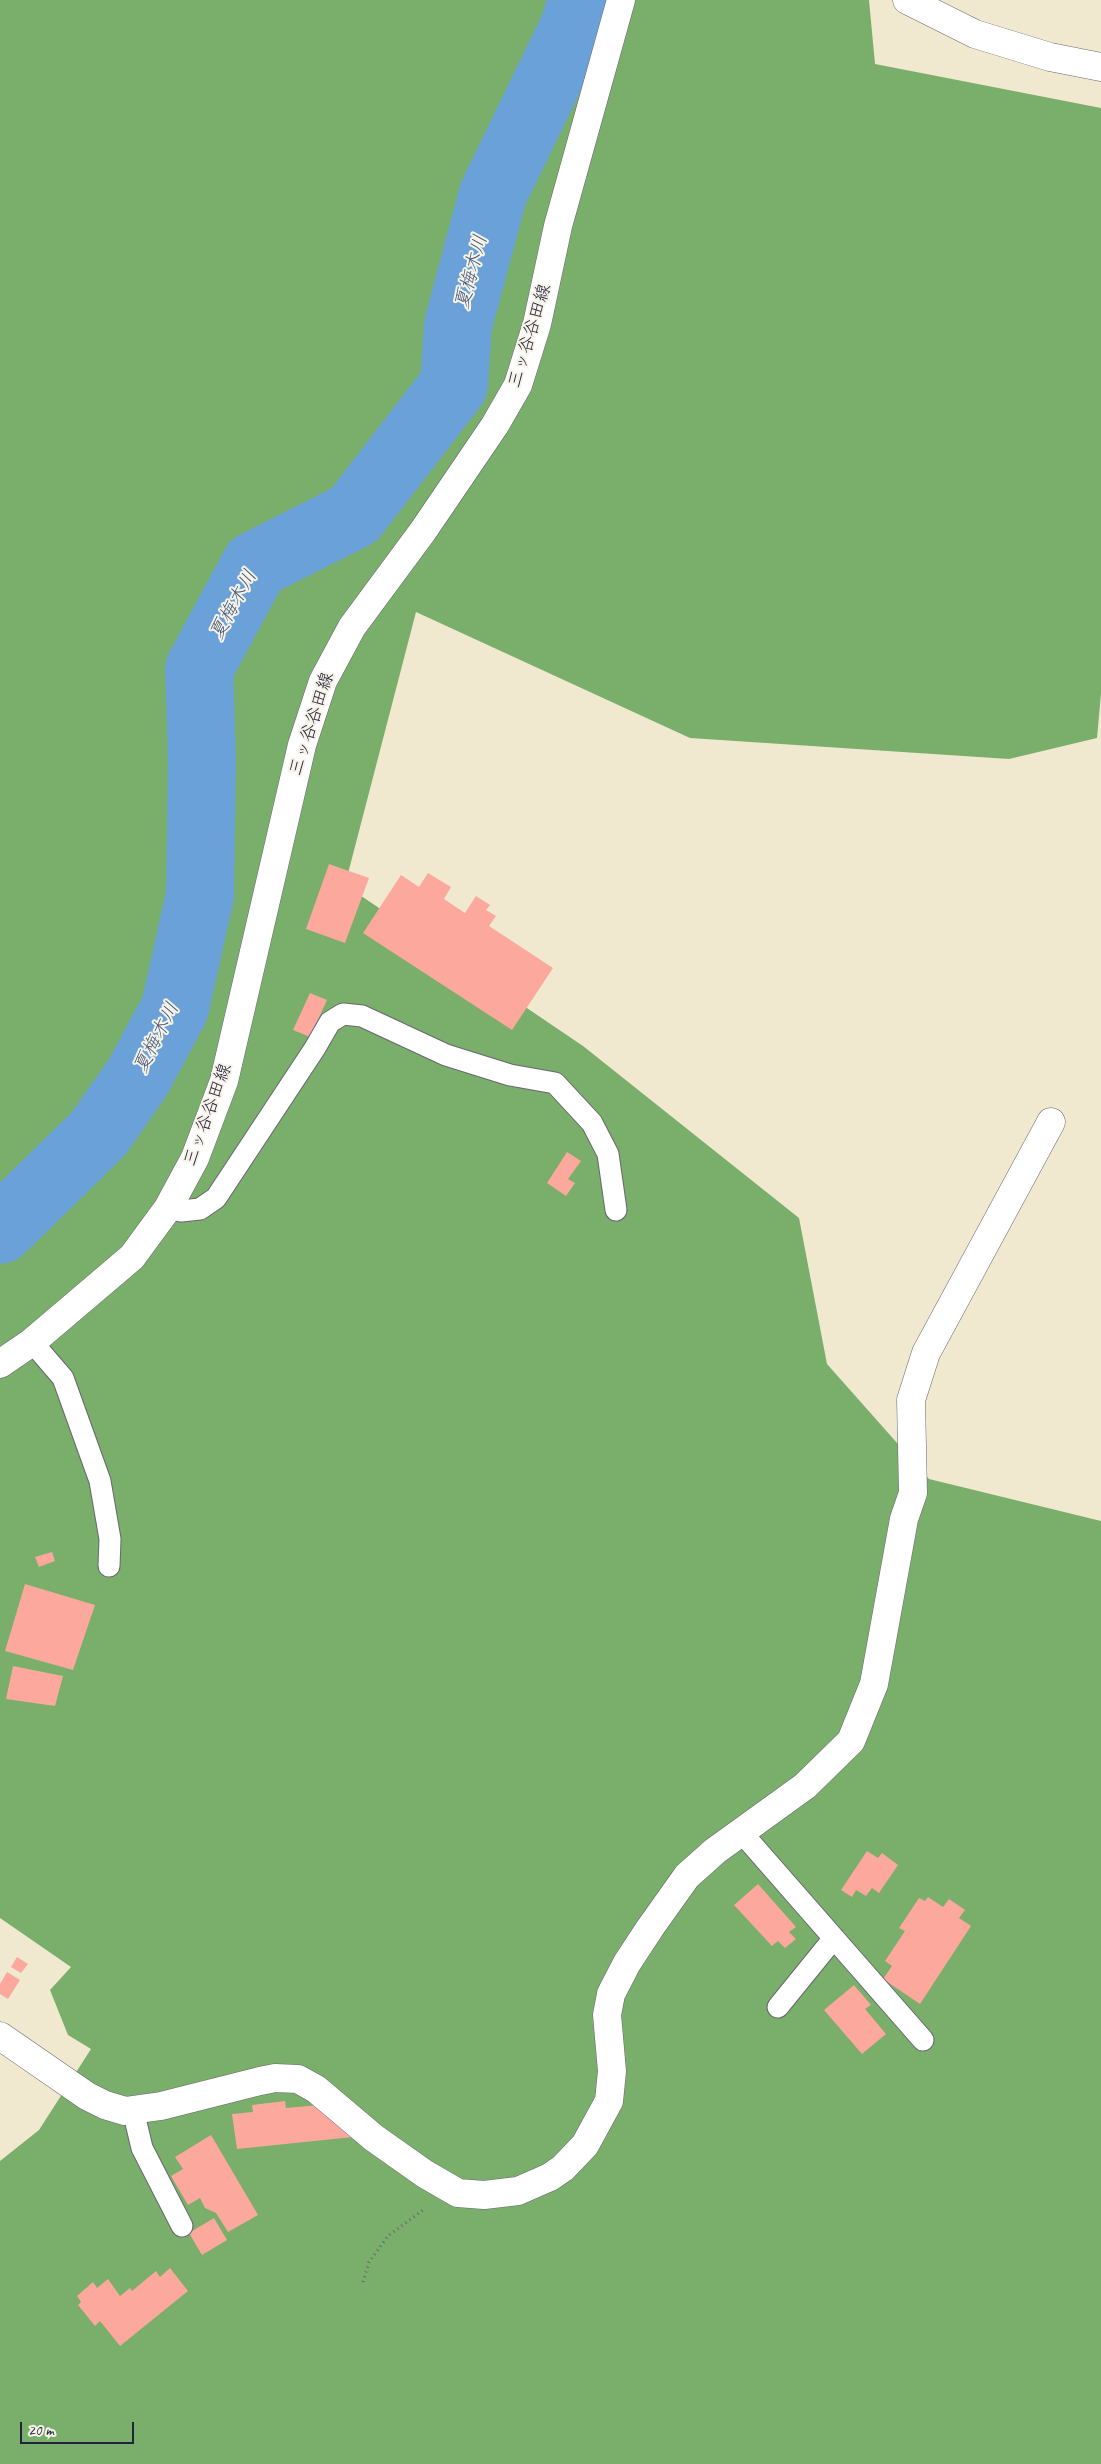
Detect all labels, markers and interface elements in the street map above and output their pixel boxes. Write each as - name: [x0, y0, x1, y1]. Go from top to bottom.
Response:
- water label: 夏梅木川: [451, 232, 493, 312]
- street label: 三ッ谷谷田線: [504, 281, 556, 391]
- water label: 夏梅木川: [206, 566, 262, 644]
- street label: 三ッ谷谷田線: [285, 669, 339, 779]
- water label: 夏梅木川: [130, 999, 184, 1077]
- street label: 三ッ谷谷田線: [179, 1061, 237, 1169]
- scale bar: [22, 2412, 136, 2444]
- text: 20 m: [28, 2421, 54, 2440]

